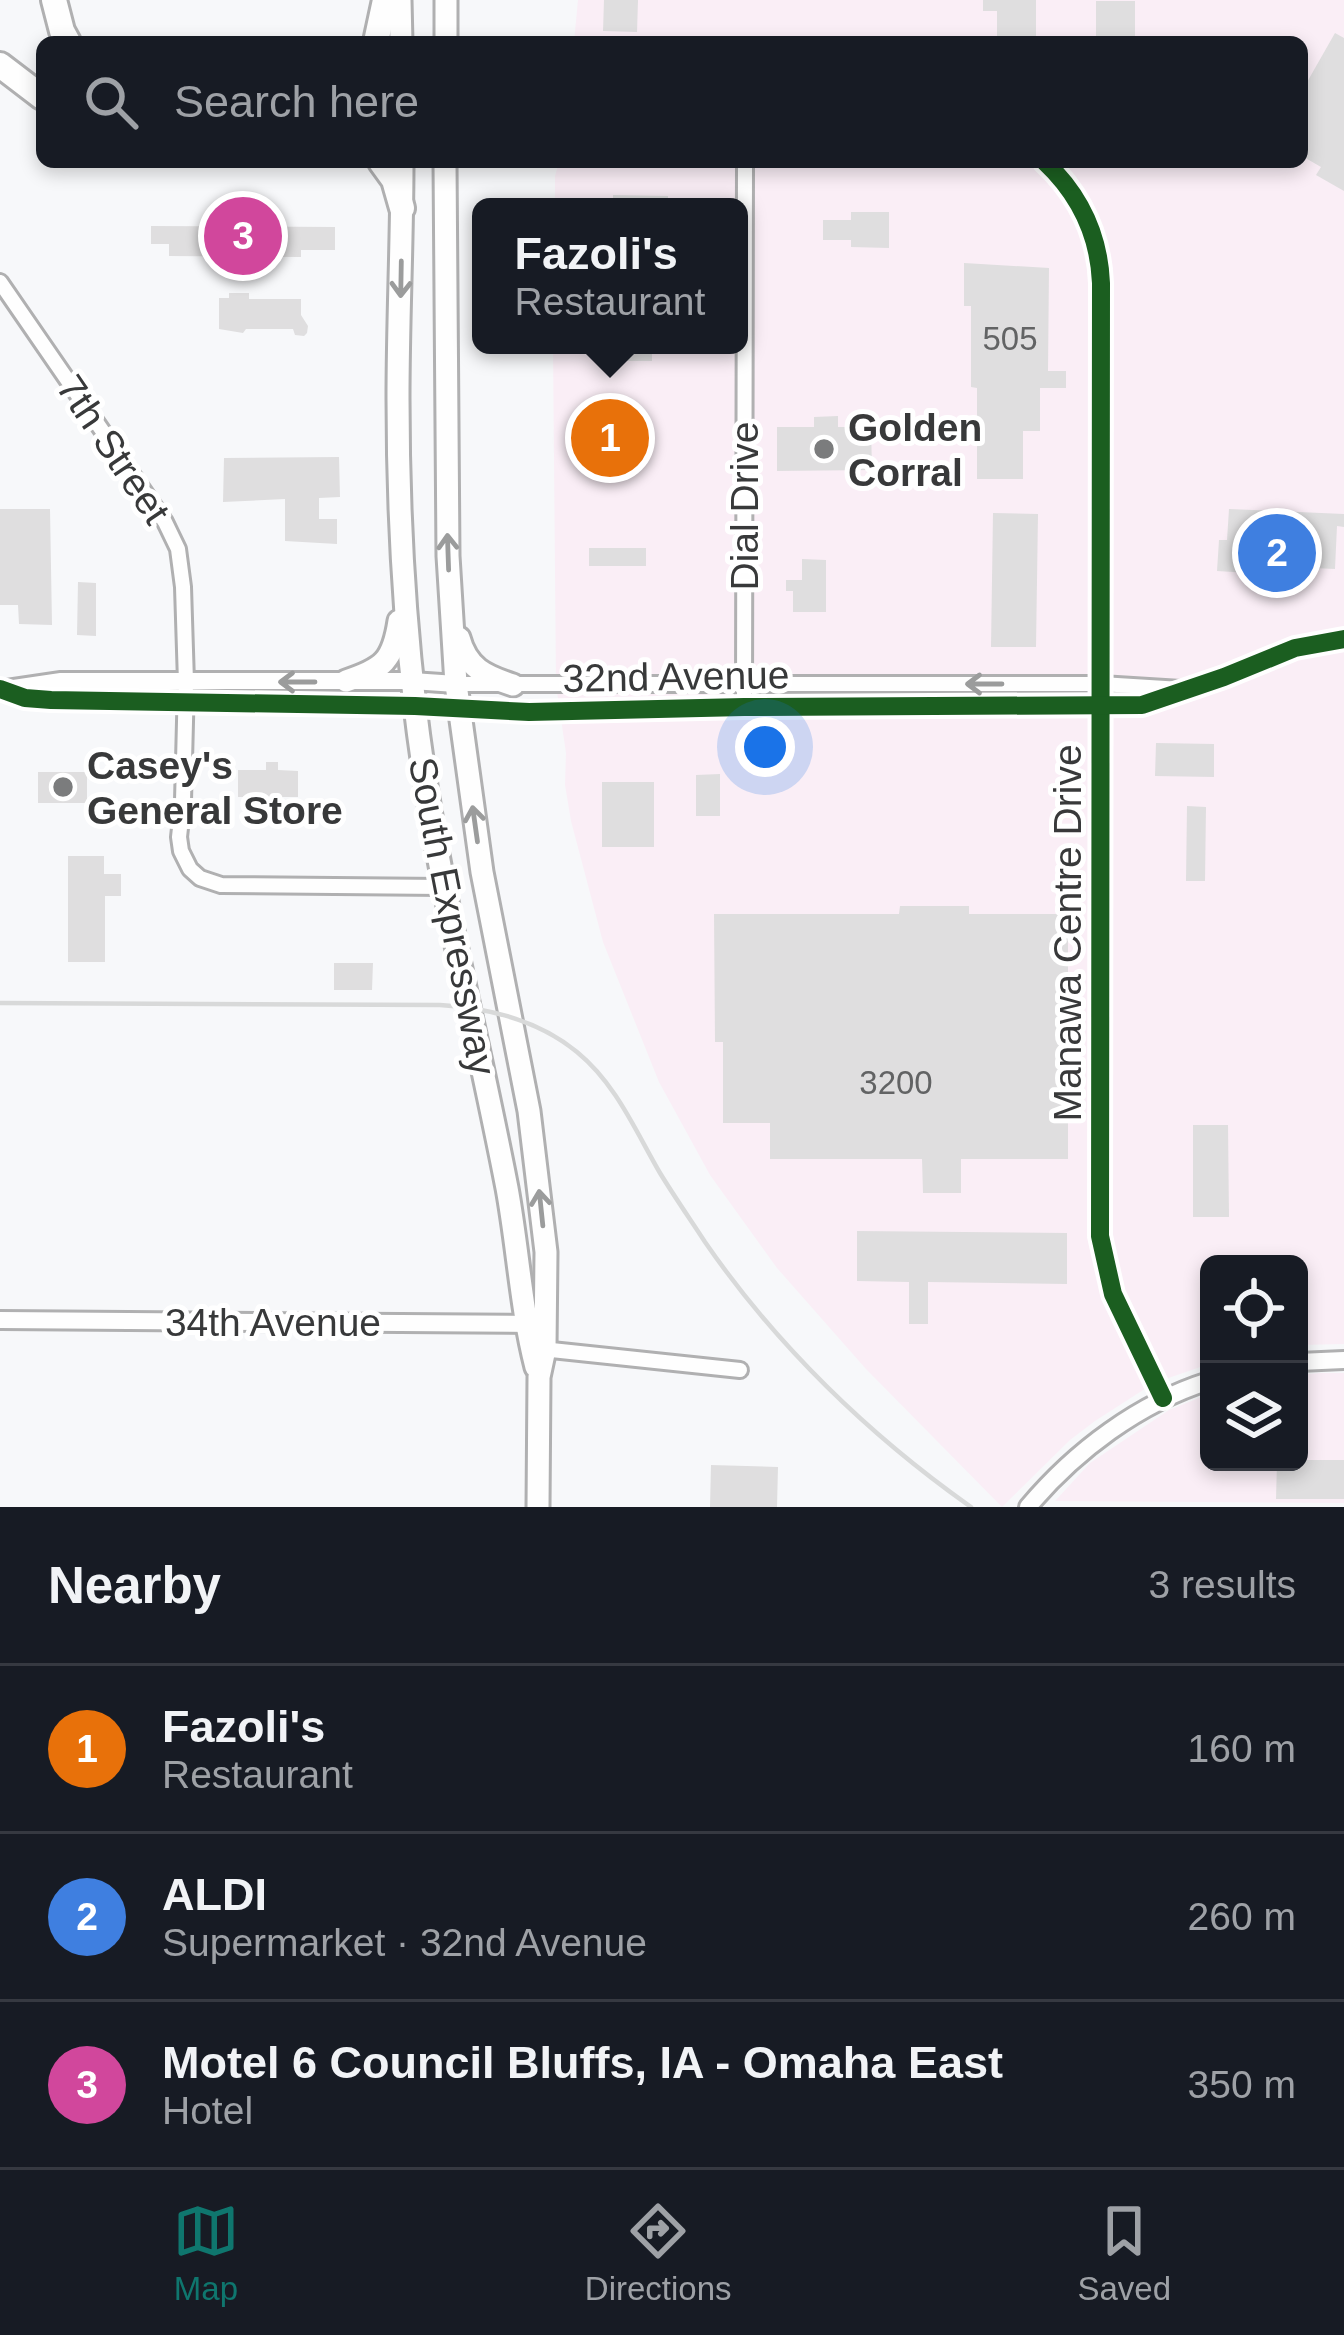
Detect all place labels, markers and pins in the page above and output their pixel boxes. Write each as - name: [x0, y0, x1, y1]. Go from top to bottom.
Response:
- pin: 3: [204, 191, 282, 281]
- pin: 1: [571, 393, 649, 483]
- place label: Golden Corral: [848, 406, 982, 494]
- marker: Golden Corral: [811, 436, 837, 462]
- pin: 2: [1238, 508, 1316, 598]
- place label: Casey's General Store: [87, 744, 343, 832]
- marker: Casey's General Store: [50, 774, 76, 800]

